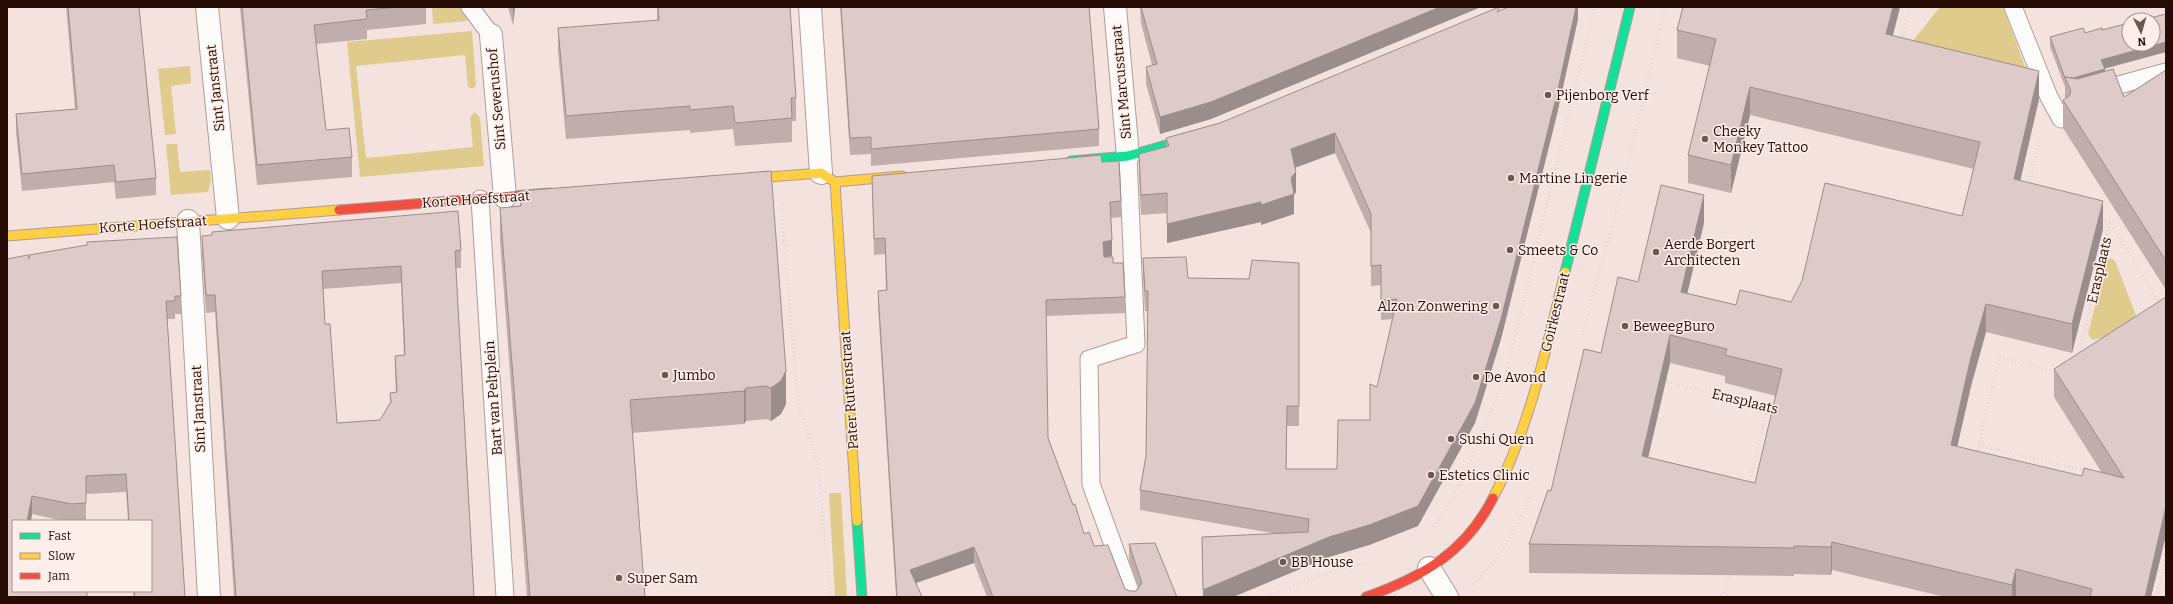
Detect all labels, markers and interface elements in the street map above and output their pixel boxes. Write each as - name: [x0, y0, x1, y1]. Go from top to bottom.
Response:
- north arrow: [2121, 12, 2161, 52]
- street label: Sint Marcusstraat: [1108, 24, 1135, 140]
- text: N: [2137, 35, 2147, 48]
- street label: Sint Janstraat: [202, 43, 229, 132]
- street label: Sint Severushof: [483, 46, 509, 151]
- place label: Pijenborg Verf: [1556, 87, 1650, 104]
- marker: Pijenborg Verf: [1543, 90, 1553, 100]
- place label: Cheeky Monkey Tattoo: [1713, 123, 1808, 156]
- marker: Cheeky Monkey Tattoo: [1700, 134, 1710, 144]
- place label: Martine Lingerie: [1519, 170, 1627, 187]
- marker: Martine Lingerie: [1506, 173, 1516, 183]
- street label: Korte Hoefstraat: [421, 187, 531, 212]
- street label: Korte Hoefstraat: [98, 212, 208, 237]
- street label: Erasplaats: [2084, 235, 2115, 305]
- place label: Aerde Borgert Architecten: [1664, 236, 1755, 269]
- place label: Smeets & Co: [1518, 242, 1598, 259]
- marker: Smeets & Co: [1505, 245, 1515, 255]
- marker: Aerde Borgert Architecten: [1651, 247, 1661, 257]
- street label: Goirkestraat: [1537, 271, 1574, 354]
- place label: Alzon Zonwering: [1377, 298, 1488, 315]
- marker: Alzon Zonwering: [1491, 301, 1501, 311]
- place label: BeweegBuro: [1633, 318, 1715, 335]
- marker: BeweegBuro: [1620, 321, 1630, 331]
- street label: Pater Ruttenstraat: [837, 330, 862, 450]
- street label: Bart van Peltplein: [481, 340, 506, 456]
- street label: Sint Janstraat: [188, 365, 209, 453]
- place label: Jumbo: [672, 367, 716, 384]
- place label: De Avond: [1484, 369, 1546, 386]
- marker: Jumbo: [660, 370, 670, 380]
- marker: De Avond: [1471, 372, 1481, 382]
- street label: Erasplaats: [1710, 385, 1780, 418]
- place label: Sushi Quen: [1459, 431, 1534, 448]
- marker: Sushi Quen: [1446, 434, 1456, 444]
- place label: Estetics Clinic: [1439, 467, 1530, 484]
- marker: Estetics Clinic: [1426, 470, 1436, 480]
- legend: [12, 520, 152, 592]
- text: Fast: [48, 529, 72, 543]
- text: Slow: [48, 549, 75, 563]
- place label: BB House: [1291, 554, 1353, 571]
- marker: BB House: [1278, 557, 1288, 567]
- text: Jam: [47, 569, 70, 583]
- place label: Super Sam: [627, 570, 699, 587]
- marker: Super Sam: [614, 573, 624, 583]

